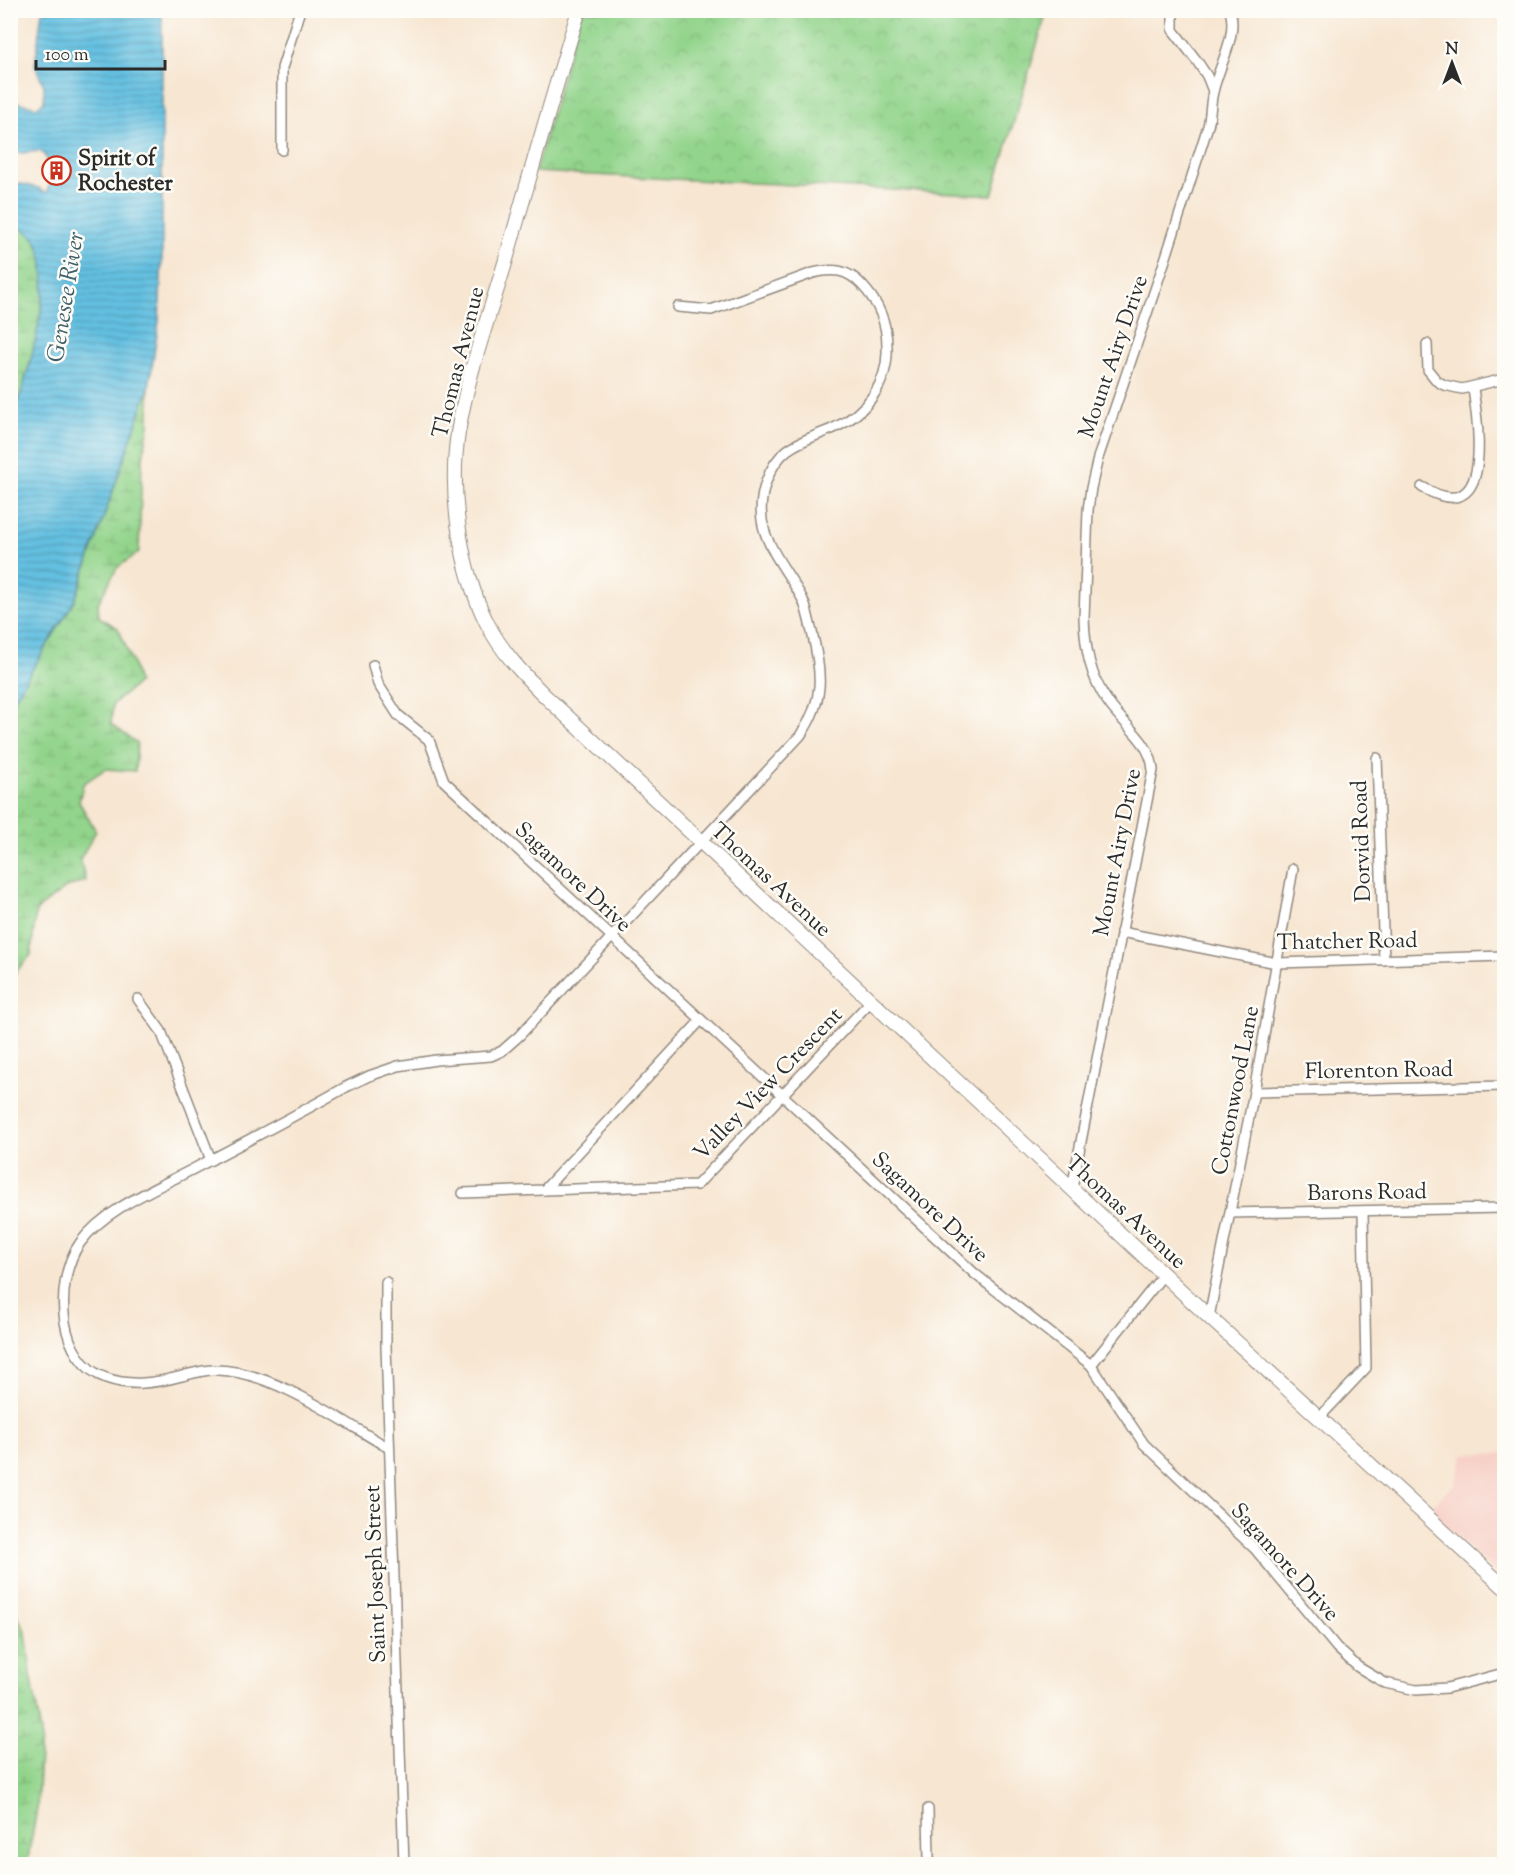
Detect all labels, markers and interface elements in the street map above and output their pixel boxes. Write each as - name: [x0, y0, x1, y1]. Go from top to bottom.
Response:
- scale bar: [36, 33, 165, 71]
- north arrow: [1422, 33, 1482, 93]
- text: N: [1446, 39, 1459, 62]
- text: 100 m: [45, 43, 89, 69]
- place label: Spirit of Rochester: [78, 144, 173, 201]
- building icon: Spirit of Rochester: [41, 154, 73, 186]
- water label: Genesee River: [40, 229, 94, 365]
- street label: Mount Airy Drive: [1072, 271, 1158, 443]
- street label: Thomas Avenue: [426, 283, 494, 442]
- street label: Mount Airy Drive: [1087, 766, 1151, 939]
- street label: Dorvid Road: [1345, 779, 1381, 902]
- street label: Sagamore Drive: [506, 815, 638, 941]
- street label: Thomas Avenue: [702, 817, 838, 946]
- street label: Thatcher Road: [1276, 926, 1418, 960]
- street label: Valley View Crescent: [687, 1001, 851, 1169]
- street label: Cottonwood Lane: [1205, 1003, 1269, 1178]
- street label: Florenton Road: [1305, 1055, 1453, 1089]
- street label: Sagamore Drive: [863, 1145, 995, 1271]
- street label: Thomas Avenue: [1057, 1149, 1193, 1278]
- street label: Barons Road: [1307, 1177, 1427, 1211]
- street label: Saint Joseph Street: [358, 1484, 396, 1663]
- street label: Sagamore Drive: [1222, 1497, 1346, 1629]

